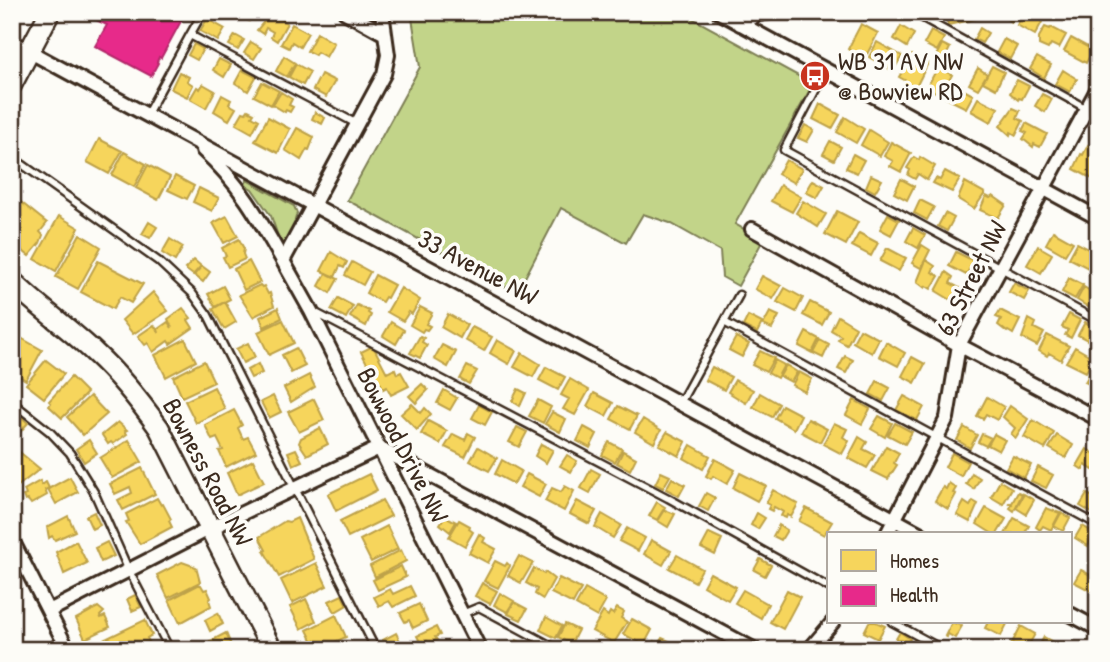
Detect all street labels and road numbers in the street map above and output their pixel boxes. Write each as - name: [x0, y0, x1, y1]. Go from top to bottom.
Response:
- street label: 63 Street NW: [927, 214, 1014, 341]
- street label: 33 Avenue NW: [412, 220, 544, 313]
- street label: Bowwood Drive NW: [349, 361, 458, 528]
- street label: Bowness Road NW: [155, 392, 262, 552]

